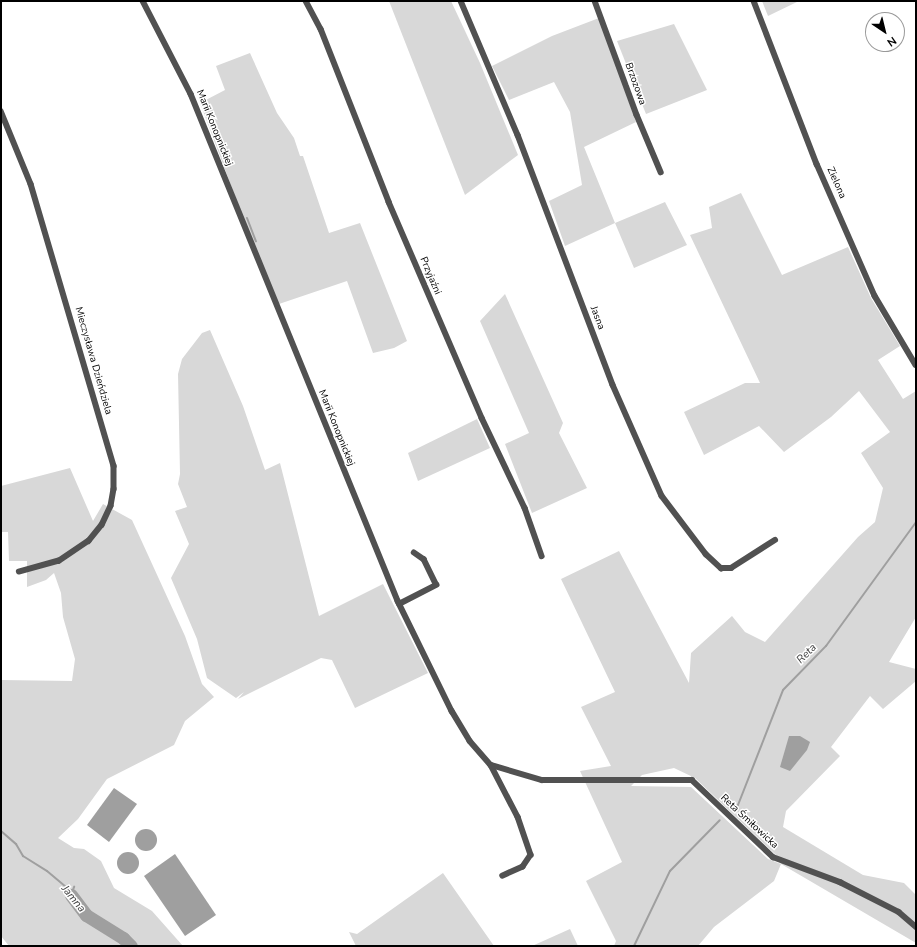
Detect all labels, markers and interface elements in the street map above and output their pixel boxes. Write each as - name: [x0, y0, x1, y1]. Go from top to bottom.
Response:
- north arrow: [865, 12, 905, 52]
- text: N: [884, 33, 899, 50]
- street label: Brzozowa: [622, 61, 648, 107]
- street label: Marii Konopnickiej: [193, 88, 235, 168]
- street label: Zielona: [824, 165, 848, 201]
- street label: Przyjaźni: [417, 255, 443, 297]
- street label: Jasna: [587, 304, 607, 332]
- street label: Mieczysława Dzieńdziela: [72, 306, 114, 416]
- street label: Marii Konopnickiej: [315, 388, 357, 468]
- water label: Reta: [794, 641, 820, 667]
- street label: Reta Śmiłowicka: [718, 792, 780, 852]
- water label: Jamna: [58, 883, 88, 915]

